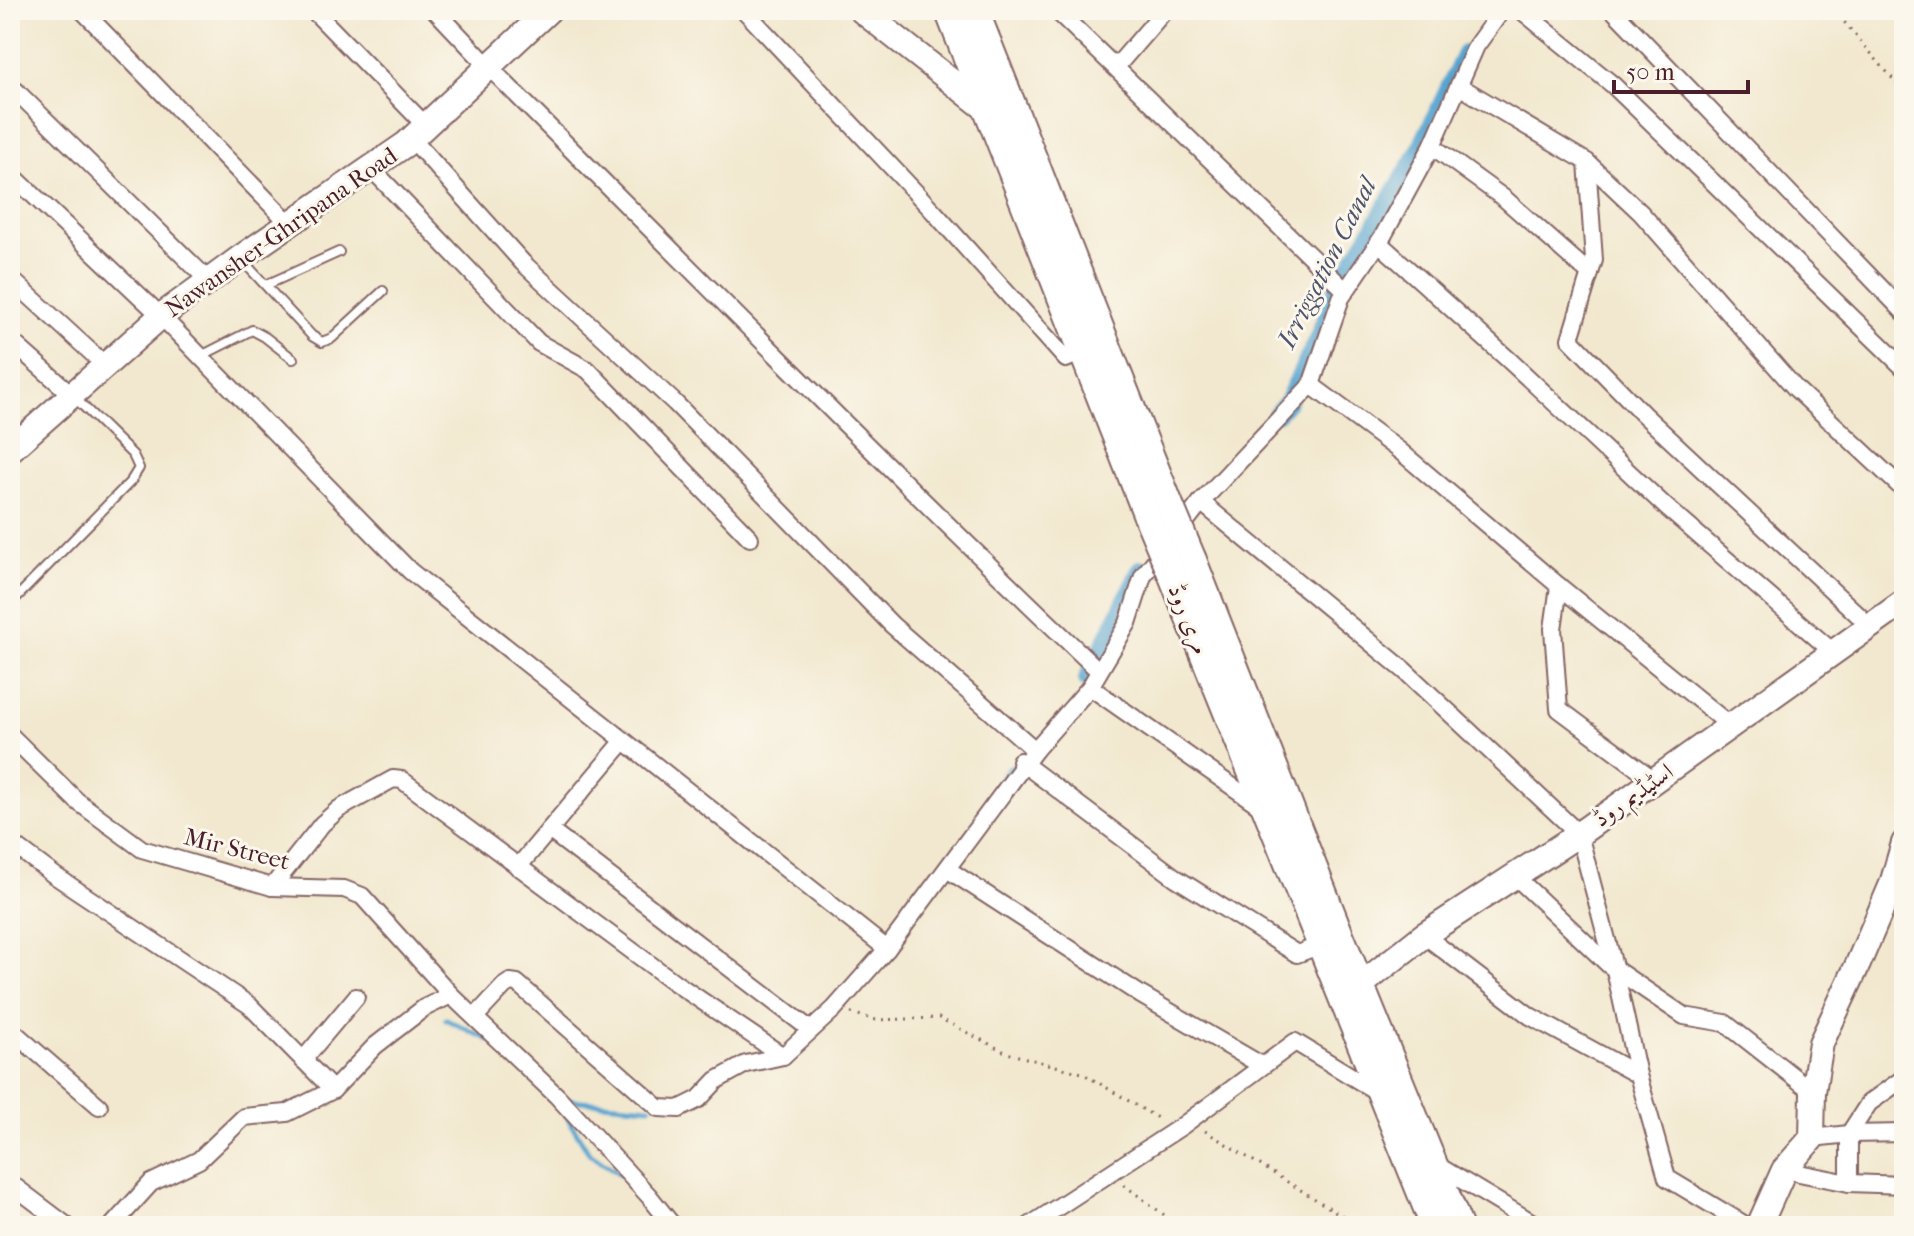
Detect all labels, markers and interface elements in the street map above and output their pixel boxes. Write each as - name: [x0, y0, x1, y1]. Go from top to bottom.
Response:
- scale bar: [1614, 44, 1748, 94]
- text: 50 m: [1626, 58, 1675, 86]
- street label: Nawansher-Ghripana Road: [160, 141, 403, 323]
- water label: Irriggation Canal: [1270, 170, 1384, 354]
- street label: مری روڈ: [1160, 580, 1216, 659]
- street label: اسٹیڈیم روڈ: [1588, 757, 1682, 838]
- street label: Mir Street: [181, 822, 293, 876]

